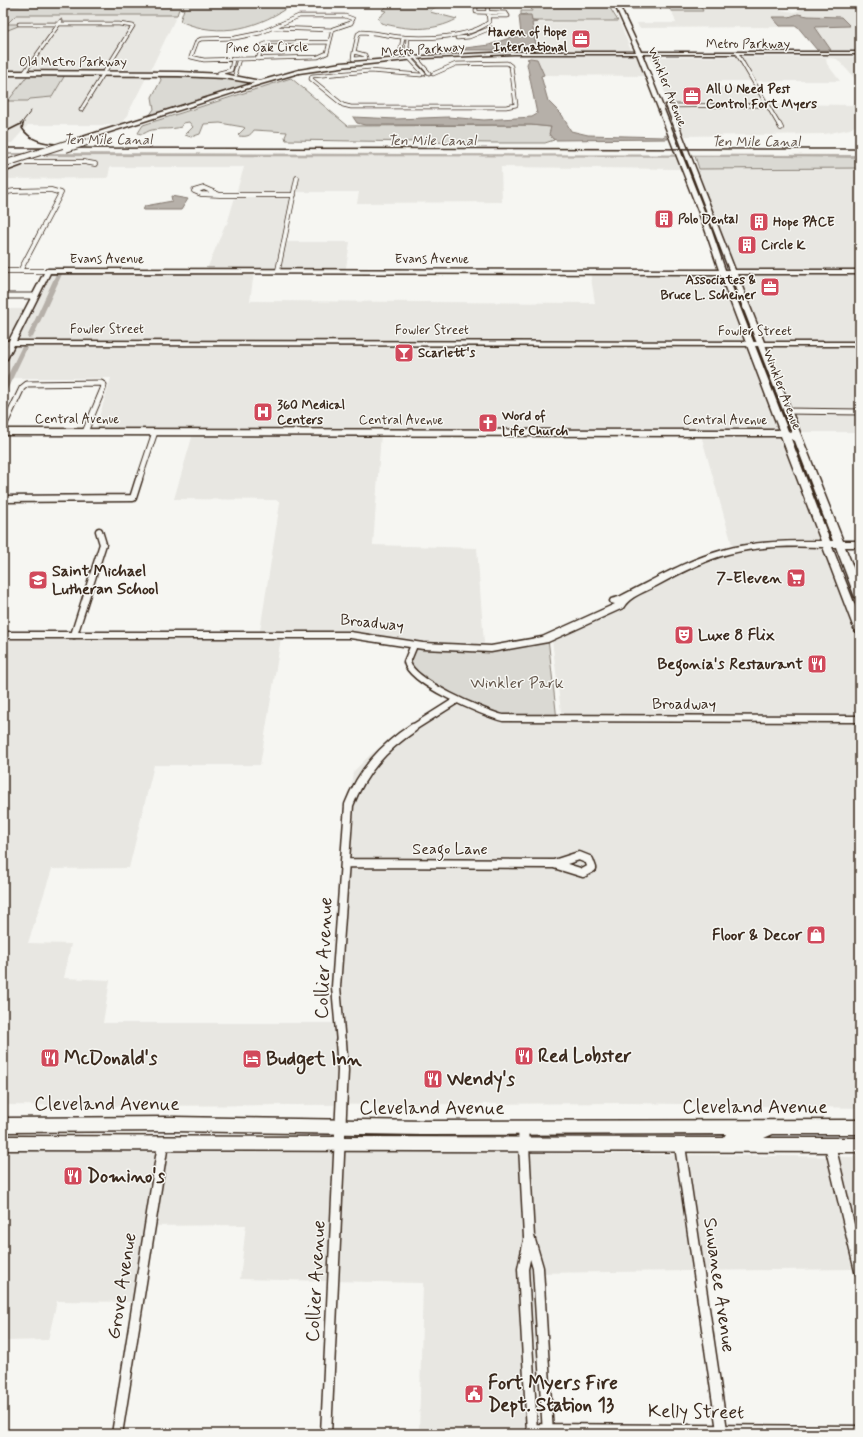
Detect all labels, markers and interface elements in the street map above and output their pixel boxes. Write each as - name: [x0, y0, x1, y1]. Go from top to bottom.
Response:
- place label: Haven of Hope International: [488, 24, 568, 56]
- office icon: Haven of Hope International: [570, 28, 592, 50]
- street label: Metro Parkway: [706, 36, 790, 53]
- street label: Pine Oak Circle: [225, 39, 309, 57]
- street label: Metro Parkway: [380, 39, 466, 61]
- street label: Winkler Avenue: [643, 45, 691, 129]
- street label: Old Metro Parkway: [19, 54, 127, 71]
- place label: All U Need Pest Control Fort Myers: [706, 81, 817, 113]
- office icon: All U Need Pest Control Fort Myers: [681, 85, 703, 107]
- water label: Ten Mile Canal: [64, 131, 154, 149]
- water label: Ten Mile Canal: [388, 132, 478, 150]
- water label: Ten Mile Canal: [712, 133, 802, 151]
- building icon: Polo Dental: [653, 208, 675, 230]
- place label: Polo Dental: [678, 211, 738, 228]
- building icon: Hope PACE: [748, 211, 770, 233]
- place label: Hope PACE: [773, 214, 835, 231]
- building icon: Circle K: [736, 234, 758, 256]
- place label: Circle K: [761, 237, 806, 254]
- street label: Evans Avenue: [70, 251, 144, 268]
- street label: Evans Avenue: [395, 251, 469, 268]
- place label: Associates & Bruce L. Scheiner: [661, 272, 757, 304]
- office icon: Associates & Bruce L. Scheiner: [759, 276, 781, 298]
- street label: Fowler Street: [70, 321, 144, 338]
- street label: Fowler Street: [395, 322, 469, 339]
- street label: Fowler Street: [718, 323, 792, 340]
- bar icon: Scarlett's: [393, 342, 415, 364]
- place label: Scarlett's: [418, 345, 476, 362]
- street label: Winkler Avenue: [759, 348, 805, 432]
- place label: 360 Medical Centers: [277, 397, 345, 429]
- hospital icon: 360 Medical Centers: [252, 401, 274, 423]
- place label: Word of Life Church: [501, 408, 568, 440]
- street label: Central Avenue: [35, 411, 119, 428]
- street label: Central Avenue: [359, 412, 443, 429]
- church icon: Word of Life Church: [477, 412, 499, 434]
- street label: Central Avenue: [683, 412, 767, 429]
- place label: Saint Michael Lutheran School: [52, 561, 159, 600]
- supermarket icon: 7-Eleven: [785, 567, 807, 589]
- place label: 7-Eleven: [716, 568, 782, 589]
- school or university icon: Saint Michael Lutheran School: [27, 569, 49, 591]
- street label: Broadway: [339, 609, 405, 637]
- theatre icon: Luxe 8 Flix: [673, 624, 695, 646]
- place label: Luxe 8 Flix: [698, 625, 775, 646]
- restaurant icon: Begonia's Restaurant: [806, 653, 828, 675]
- place label: Begonia's Restaurant: [657, 654, 803, 677]
- park label: Winkler Park: [470, 673, 564, 694]
- street label: Broadway: [652, 694, 716, 715]
- street label: Seago Lane: [412, 839, 488, 861]
- street label: Collier Avenue: [309, 897, 339, 1019]
- shop icon: Floor & Decor: [805, 924, 827, 946]
- place label: Floor & Decor: [712, 925, 803, 946]
- place label: Red Lobster: [538, 1044, 632, 1069]
- restaurant icon: Red Lobster: [513, 1045, 535, 1067]
- place label: McDonald's: [64, 1046, 158, 1071]
- restaurant icon: McDonald's: [39, 1047, 61, 1069]
- place label: Budget Inn: [266, 1047, 362, 1075]
- hotel icon: Budget Inn: [241, 1048, 263, 1070]
- place label: Wendy's: [446, 1067, 516, 1093]
- restaurant icon: Wendy's: [422, 1068, 444, 1090]
- street label: Cleveland Avenue: [34, 1092, 180, 1117]
- street label: Cleveland Avenue: [682, 1095, 828, 1120]
- street label: Cleveland Avenue: [359, 1096, 505, 1121]
- place label: Domino's: [87, 1164, 166, 1189]
- restaurant icon: Domino's: [62, 1165, 84, 1187]
- street label: Suwanee Avenue: [697, 1216, 741, 1354]
- street label: Collier Avenue: [300, 1219, 332, 1343]
- street label: Grove Avenue: [101, 1231, 143, 1341]
- place label: Fort Myers Fire Dept. Station 13: [488, 1371, 618, 1418]
- public building icon: Fort Myers Fire Dept. Station 13: [463, 1383, 485, 1405]
- street label: Kelly Street: [648, 1399, 744, 1426]

